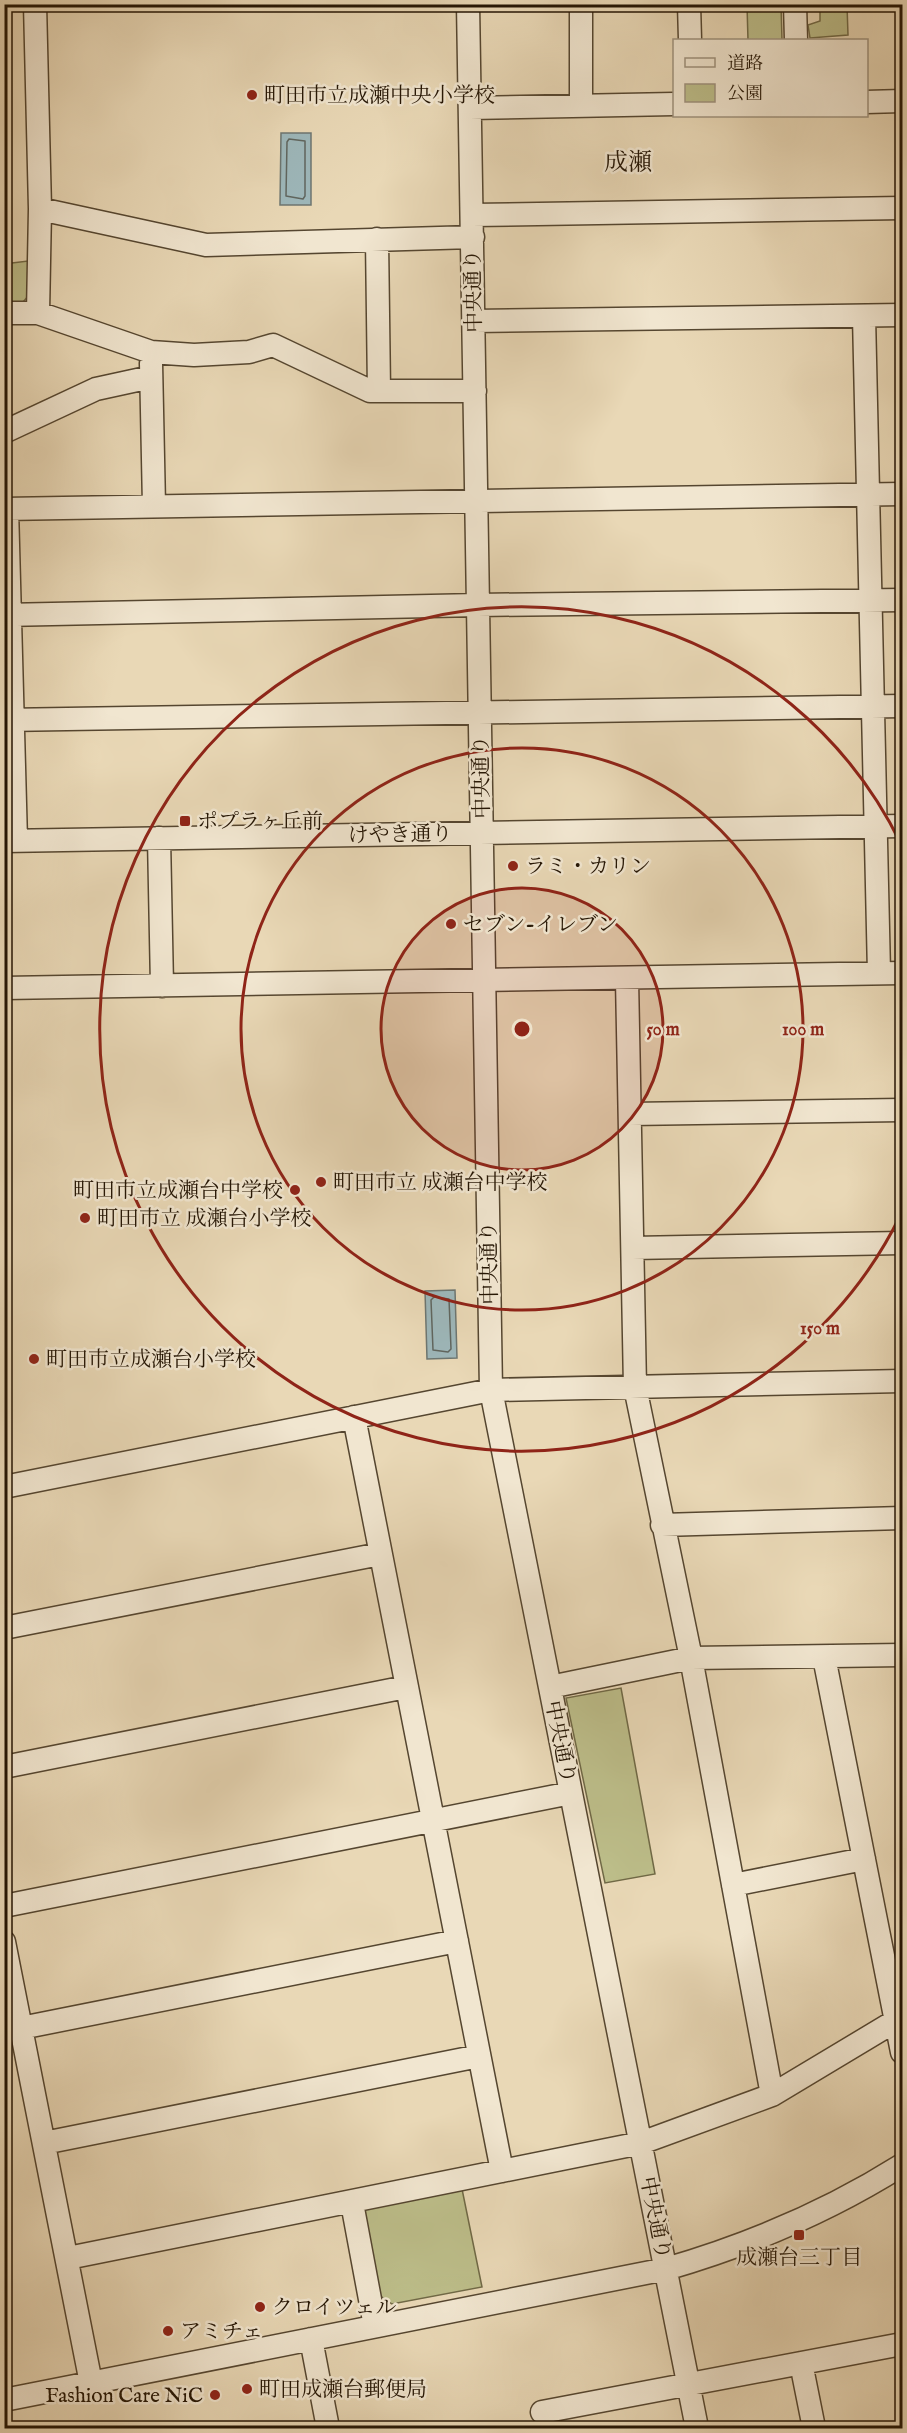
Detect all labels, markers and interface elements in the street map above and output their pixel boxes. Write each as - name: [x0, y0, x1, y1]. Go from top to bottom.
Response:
- legend: [673, 39, 868, 117]
- text: 道路: [727, 53, 763, 76]
- place label: 町田市立成瀬中央小学校: [264, 83, 495, 110]
- text: 公園: [727, 83, 763, 106]
- marker: 町田市立成瀬中央小学校: [245, 88, 259, 102]
- district label: 成瀬: [604, 148, 652, 179]
- street label: 中央通り: [460, 249, 489, 333]
- street label: 中央通り: [468, 735, 497, 819]
- place label: ポプラヶ丘前: [197, 809, 323, 836]
- marker: ポプラヶ丘前: [178, 814, 192, 828]
- street label: けやき通り: [347, 821, 453, 850]
- place label: ラミ・カリン: [525, 854, 651, 881]
- marker: ラミ・カリン: [506, 859, 520, 873]
- place label: セブン-イレブン: [463, 912, 618, 939]
- marker: セブン-イレブン: [444, 917, 458, 931]
- centre of rings: [512, 1019, 532, 1039]
- text: 50 m: [646, 1019, 680, 1042]
- text: 100 m: [782, 1019, 824, 1042]
- place label: 町田市立 成瀬台中学校: [333, 1170, 548, 1197]
- marker: 町田市立 成瀬台中学校: [314, 1175, 328, 1189]
- place label: 町田市立成瀬台中学校: [73, 1178, 283, 1205]
- marker: 町田市立成瀬台中学校: [288, 1183, 302, 1197]
- place label: 町田市立 成瀬台小学校: [97, 1206, 312, 1233]
- marker: 町田市立 成瀬台小学校: [78, 1211, 92, 1225]
- street label: 中央通り: [476, 1221, 505, 1305]
- text: 150 m: [800, 1318, 840, 1341]
- place label: 町田市立成瀬台小学校: [46, 1347, 256, 1374]
- marker: 町田市立成瀬台小学校: [27, 1352, 41, 1366]
- street label: 中央通り: [538, 1698, 581, 1786]
- street label: 中央通り: [633, 2174, 676, 2262]
- marker: 成瀬台三丁目: [792, 2228, 806, 2242]
- place label: 成瀬台三丁目: [736, 2245, 862, 2272]
- place label: クロイツェル: [272, 2295, 397, 2322]
- marker: クロイツェル: [253, 2300, 267, 2314]
- place label: アミチェ: [180, 2319, 263, 2346]
- marker: アミチェ: [161, 2324, 175, 2338]
- place label: 町田成瀬台郵便局: [259, 2377, 427, 2404]
- marker: 町田成瀬台郵便局: [240, 2382, 254, 2396]
- place label: Fashion Care NiC: [45, 2383, 203, 2410]
- marker: Fashion Care NiC: [208, 2388, 222, 2402]

